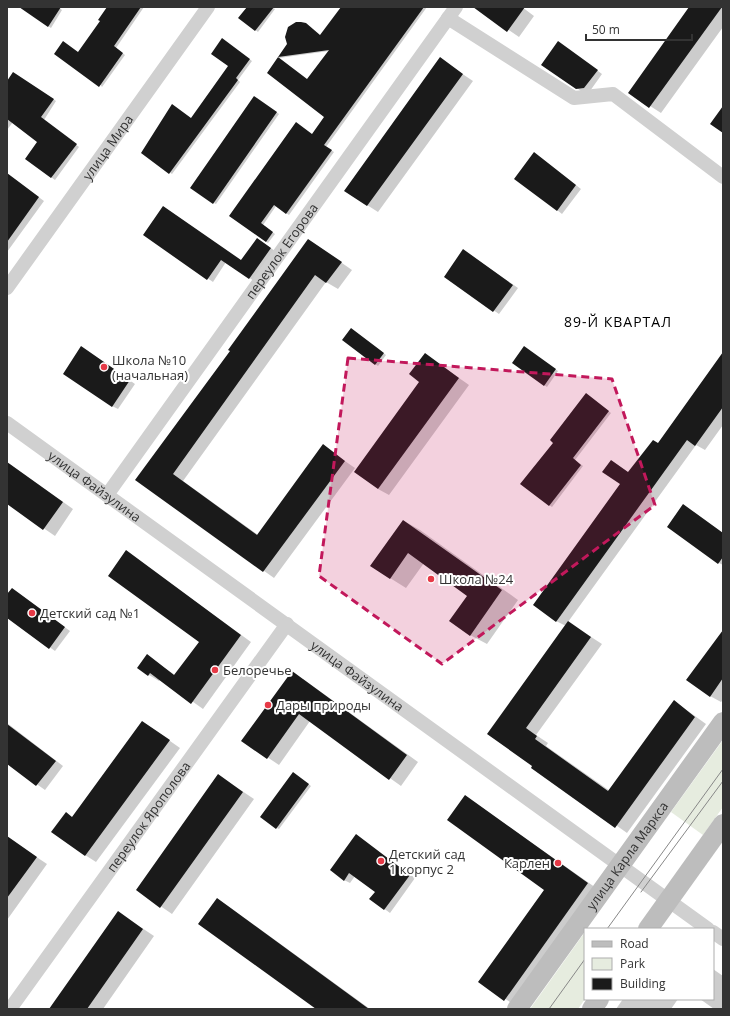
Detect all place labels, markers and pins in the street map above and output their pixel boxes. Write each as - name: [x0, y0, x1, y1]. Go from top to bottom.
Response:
- place label: Школа №10 (начальная): [112, 351, 188, 384]
- marker: Школа №10 (начальная): [99, 362, 109, 372]
- place label: Школа №24: [439, 570, 514, 588]
- marker: Школа №24: [426, 574, 436, 584]
- place label: Детский сад №1: [40, 604, 140, 622]
- marker: Детский сад №1: [27, 608, 37, 618]
- place label: Белоречье: [223, 661, 292, 679]
- marker: Белоречье: [210, 665, 220, 675]
- place label: Дары природы: [276, 696, 371, 714]
- marker: Дары природы: [263, 700, 273, 710]
- place label: Детский сад 1 корпус 2: [389, 845, 466, 878]
- place label: Карлен: [504, 854, 550, 872]
- marker: Детский сад 1 корпус 2: [376, 856, 386, 866]
- marker: Карлен: [553, 858, 563, 868]

